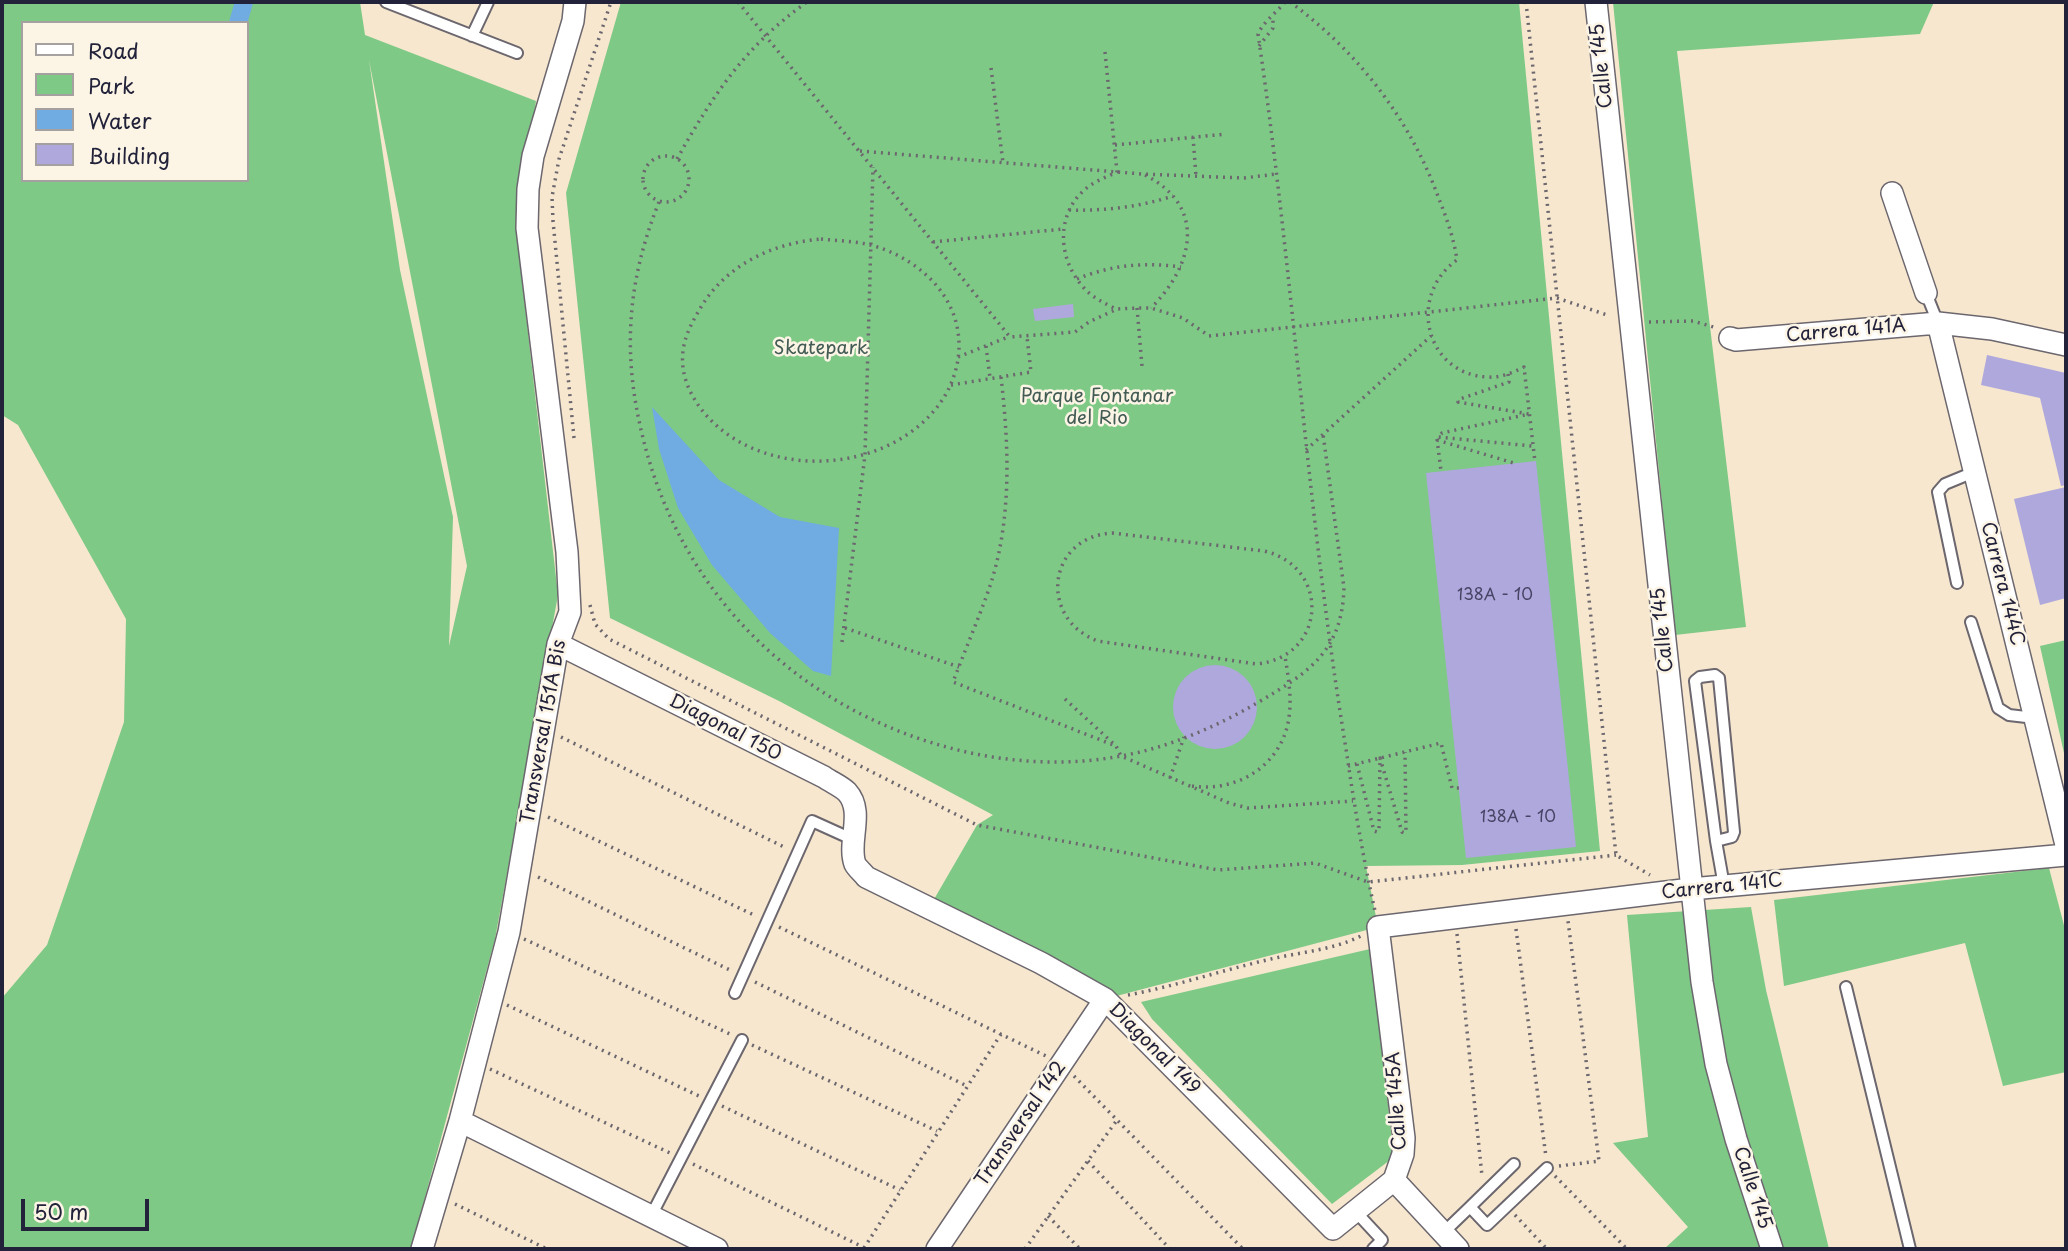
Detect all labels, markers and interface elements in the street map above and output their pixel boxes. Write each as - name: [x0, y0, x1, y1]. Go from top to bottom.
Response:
- legend: [21, 21, 248, 182]
- street label: Calle 145: [1586, 22, 1618, 110]
- text: Road: [88, 34, 139, 66]
- text: Park: [88, 69, 135, 101]
- text: Water: [88, 104, 151, 136]
- text: Building: [88, 139, 170, 171]
- street label: Carrera 141A: [1785, 314, 1907, 348]
- park label: Skatepark: [774, 338, 868, 360]
- park label: Parque Fontanar del Rio: [1021, 386, 1173, 430]
- street label: Carrera 144C: [1976, 520, 2028, 648]
- house number: 138A - 10: [1457, 586, 1533, 606]
- street label: Calle 145: [1647, 586, 1679, 674]
- street label: Transversal 151A Bis: [517, 638, 571, 826]
- street label: Diagonal 150: [665, 690, 785, 766]
- house number: 138A - 10: [1480, 808, 1556, 828]
- street label: Carrera 141C: [1660, 869, 1784, 905]
- street label: Diagonal 149: [1103, 998, 1205, 1100]
- street label: Calle 145A: [1382, 1051, 1412, 1151]
- street label: Transversal 142: [971, 1057, 1071, 1191]
- street label: Calle 145: [1728, 1144, 1776, 1232]
- scale bar: [24, 1184, 152, 1228]
- text: 50 m: [34, 1195, 88, 1227]

